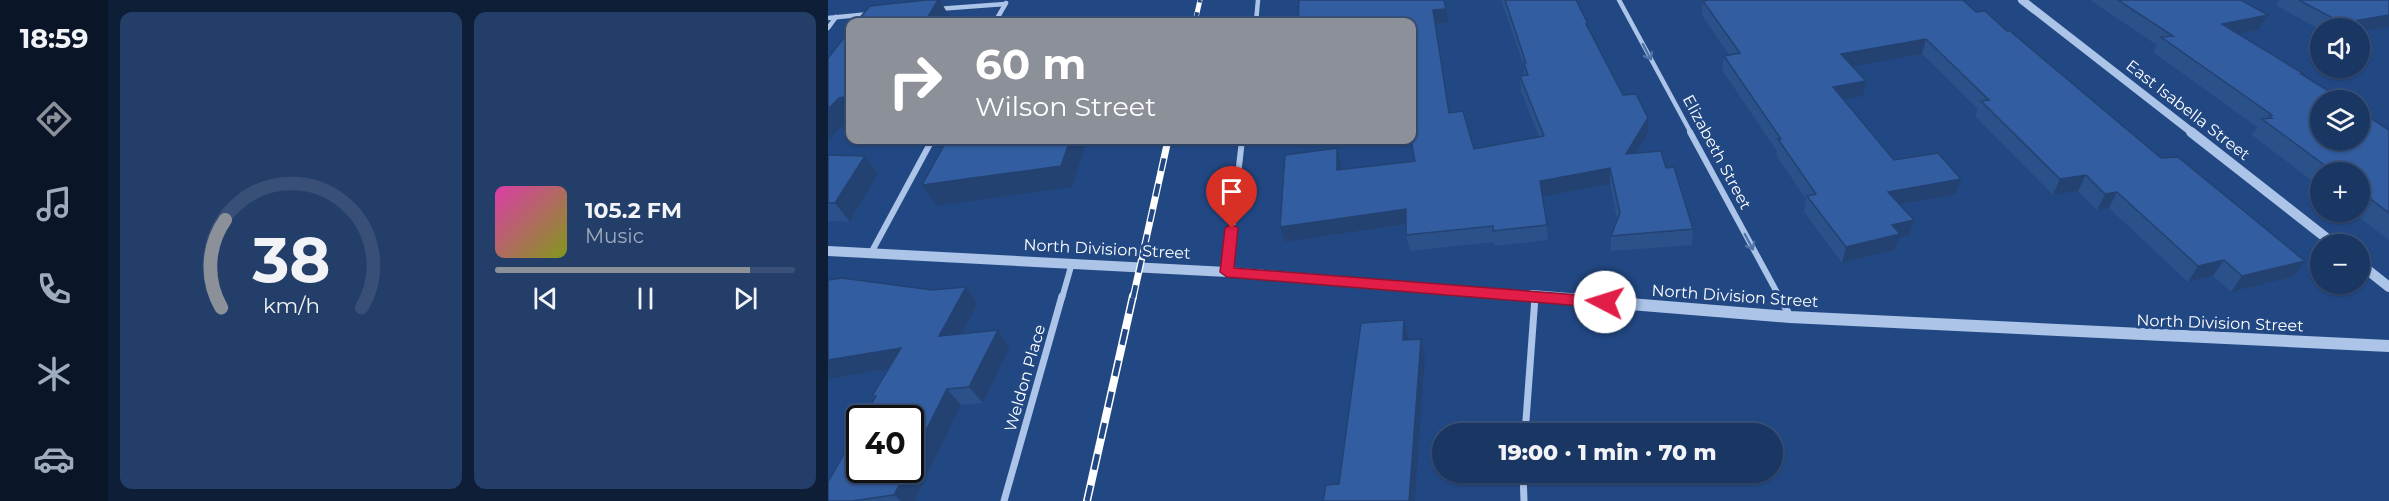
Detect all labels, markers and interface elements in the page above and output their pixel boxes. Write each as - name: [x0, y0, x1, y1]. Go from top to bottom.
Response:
- map controls: [2310, 18, 2370, 294]
- button: sound: [2310, 18, 2370, 78]
- text: 18:59: [20, 22, 88, 55]
- text: 60 m: [975, 38, 1086, 90]
- icon: right: [876, 42, 954, 120]
- one-way arrow: [1642, 42, 1653, 60]
- street label: East Isabella Street: [2122, 56, 2254, 164]
- text: Wilson Street: [975, 90, 1156, 123]
- button: layers: [2310, 90, 2370, 150]
- street label: Elizabeth Street: [1679, 91, 1756, 213]
- icon: directions: [33, 98, 75, 140]
- button: +: [2310, 162, 2370, 222]
- pin: [1206, 166, 1257, 228]
- icon: arrive: [1215, 175, 1248, 208]
- icon: music: [33, 183, 75, 225]
- text: 105.2 FM: [585, 197, 682, 224]
- text: 38: [251, 222, 330, 298]
- text: Music: [585, 224, 644, 248]
- one-way arrow: [1744, 232, 1755, 250]
- button: −: [2310, 234, 2370, 294]
- street label: North Division Street: [1023, 235, 1191, 263]
- icon: phone: [33, 268, 75, 310]
- position arrow: [1573, 270, 1637, 334]
- street label: North Division Street: [1651, 281, 1820, 311]
- icon: previous: [529, 282, 562, 315]
- icon: pause: [629, 282, 662, 315]
- icon: next: [729, 282, 762, 315]
- text: km/h: [262, 292, 320, 318]
- street label: North Division Street: [2136, 311, 2304, 335]
- street label: Weldon Place: [1001, 322, 1049, 434]
- icon: climate: [33, 353, 75, 395]
- speed limit sign: 40: [846, 405, 924, 483]
- icon: car: [33, 438, 75, 480]
- text: 19:00 · 1 min · 70 m: [1499, 439, 1716, 466]

